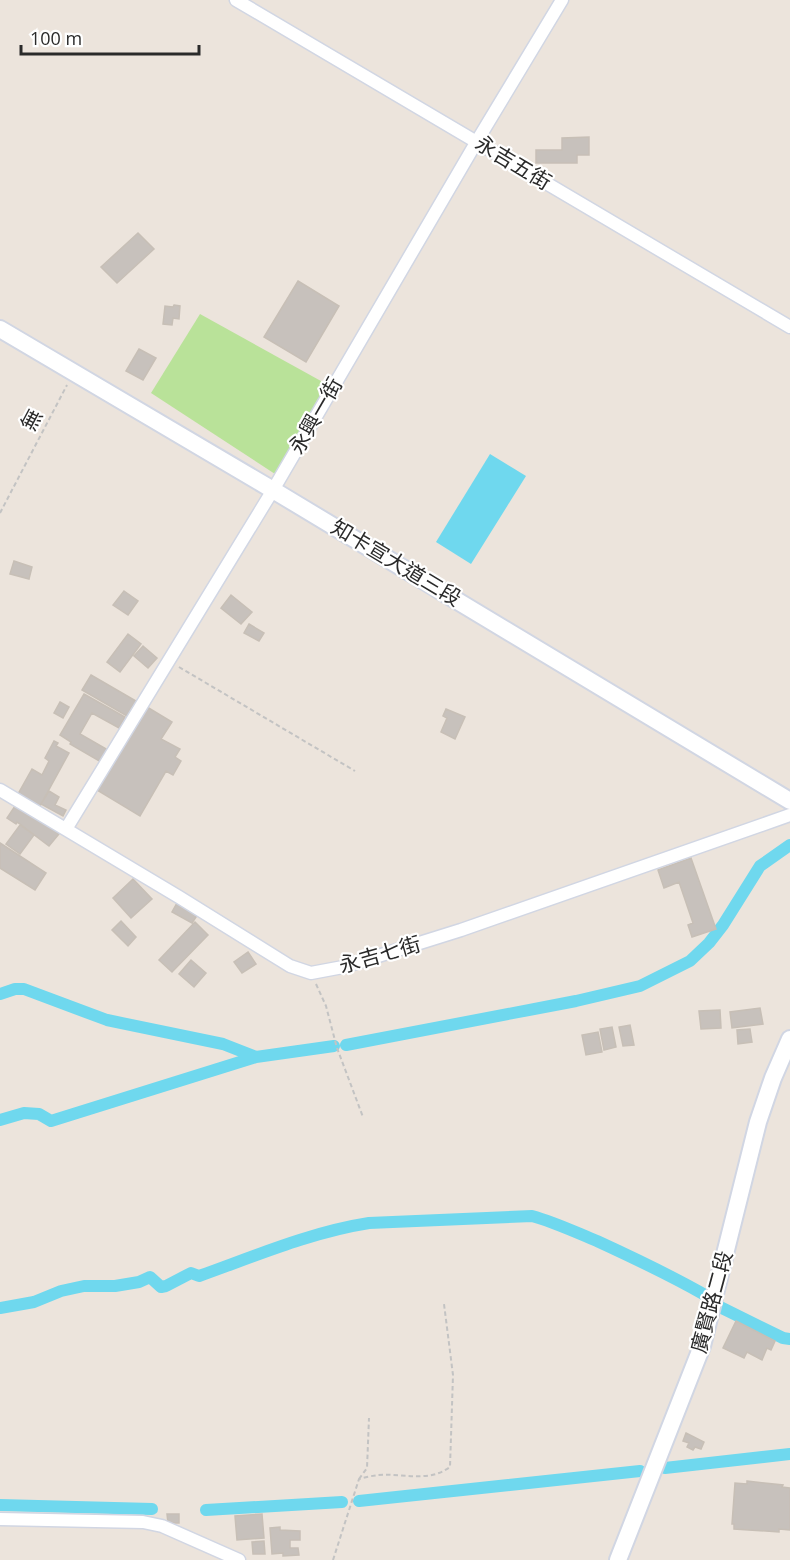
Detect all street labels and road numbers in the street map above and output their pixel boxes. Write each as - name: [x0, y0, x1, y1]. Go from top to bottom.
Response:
- street label: 永吉五街: [470, 129, 557, 196]
- street label: 永興一街: [282, 372, 348, 459]
- street label: 無: [14, 404, 48, 435]
- street label: 知卡宣大道三段: [326, 512, 467, 612]
- street label: 永吉七街: [335, 929, 424, 979]
- street label: 廣賢路二段: [684, 1247, 738, 1356]

